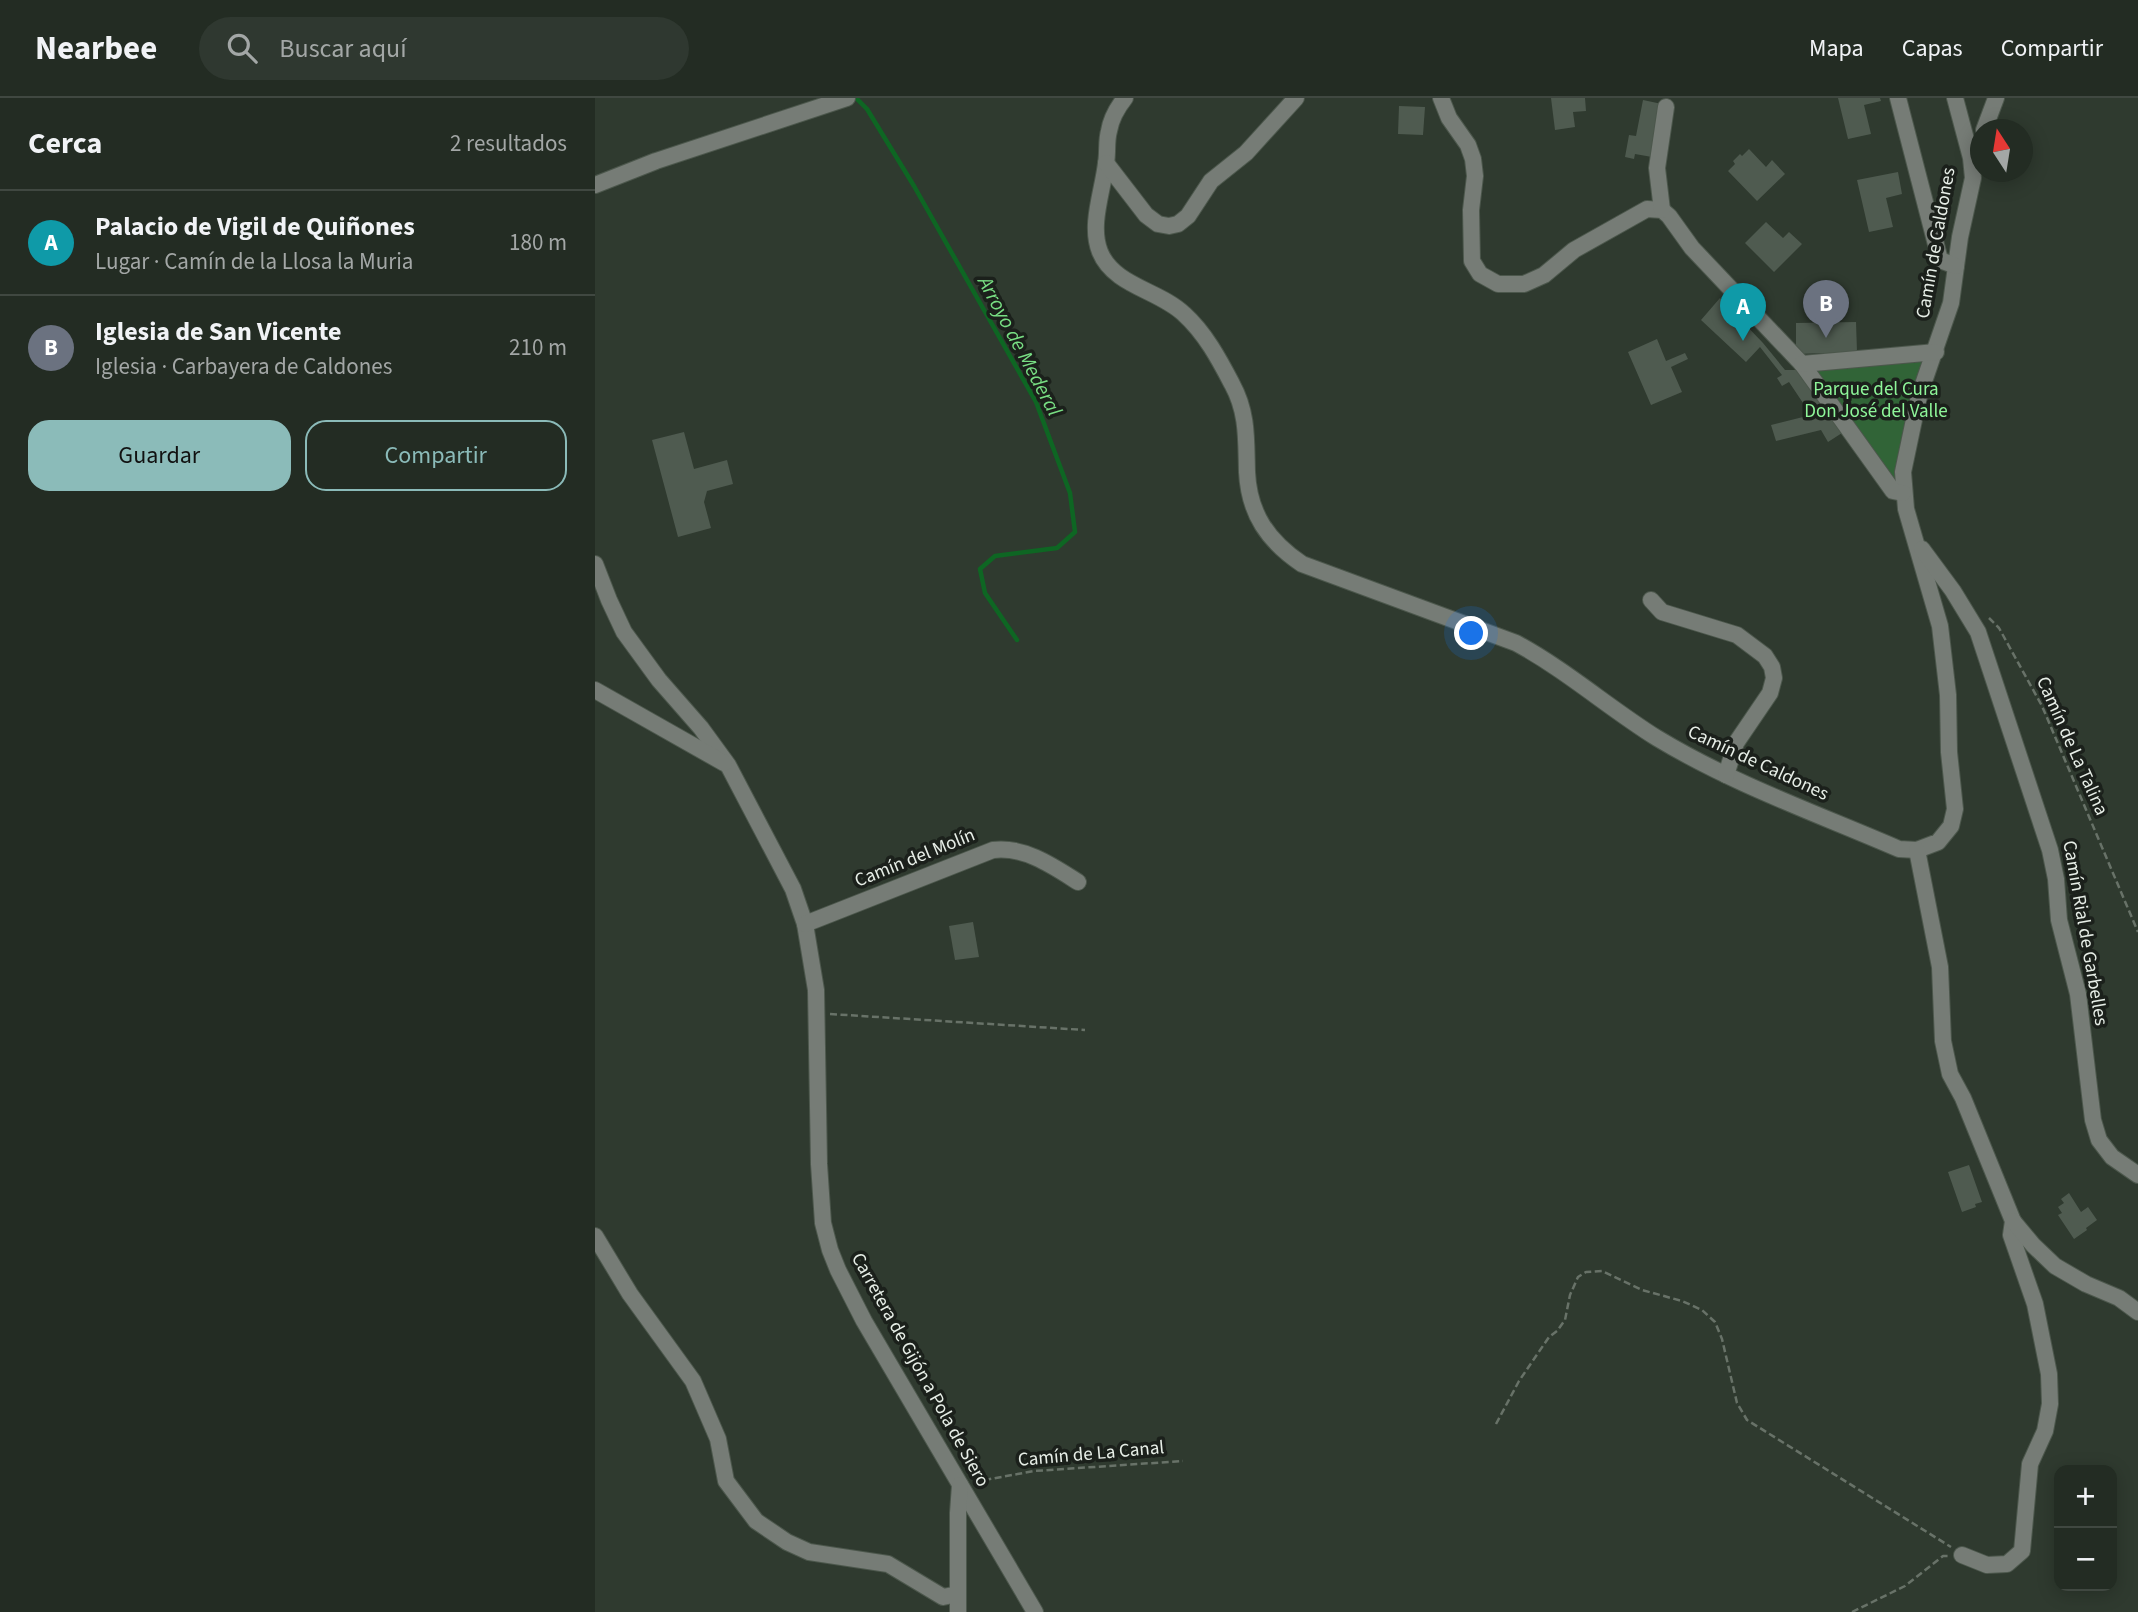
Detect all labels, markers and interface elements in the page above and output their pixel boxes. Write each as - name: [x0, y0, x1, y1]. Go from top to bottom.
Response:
- search box: [199, 17, 689, 80]
- text: Nearbee: [35, 25, 157, 72]
- icon: search: [223, 29, 261, 67]
- text: Buscar aquí: [279, 30, 407, 67]
- text: Mapa: [1809, 31, 1864, 66]
- text: Capas: [1902, 31, 1963, 66]
- text: Compartir: [2001, 31, 2103, 66]
- north arrow: [1970, 119, 2033, 182]
- text: Cerca: [28, 122, 102, 165]
- text: 2 resultados: [450, 127, 567, 160]
- street label: Camín de Caldones: [1909, 165, 1963, 321]
- text: Palacio de Vigil de Quiñones: [95, 208, 415, 245]
- text: A: [44, 226, 58, 259]
- text: 180 m: [509, 226, 567, 259]
- text: Lugar · Camín de la Llosa la Muria: [95, 245, 413, 278]
- water label: Arroyo de Mederal: [969, 269, 1070, 422]
- pin: B: [1803, 280, 1849, 338]
- pin: A: [1720, 283, 1766, 341]
- text: Iglesia de San Vicente: [95, 313, 341, 350]
- text: B: [44, 331, 58, 364]
- text: 210 m: [509, 331, 567, 364]
- text: Iglesia · Carbayera de Caldones: [95, 350, 392, 383]
- park label: Parque del Cura Don José del Valle: [1804, 376, 1948, 425]
- button: Guardar: [28, 420, 291, 491]
- button: Compartir: [305, 420, 567, 491]
- your location: [1454, 616, 1488, 650]
- street label: Camín de La Talina: [2029, 672, 2115, 820]
- street label: Camín de Caldones: [1683, 718, 1833, 808]
- street label: Camín del Molín: [851, 822, 979, 894]
- street label: Camín Rial de Garbelles: [2055, 838, 2115, 1028]
- street label: Carretera de Gijón a Pola de Siero: [844, 1248, 996, 1492]
- street label: Camín de La Canal: [1017, 1434, 1165, 1474]
- map controls: [2054, 1465, 2117, 1591]
- button: +: [2054, 1465, 2117, 1528]
- button: −: [2054, 1528, 2117, 1591]

